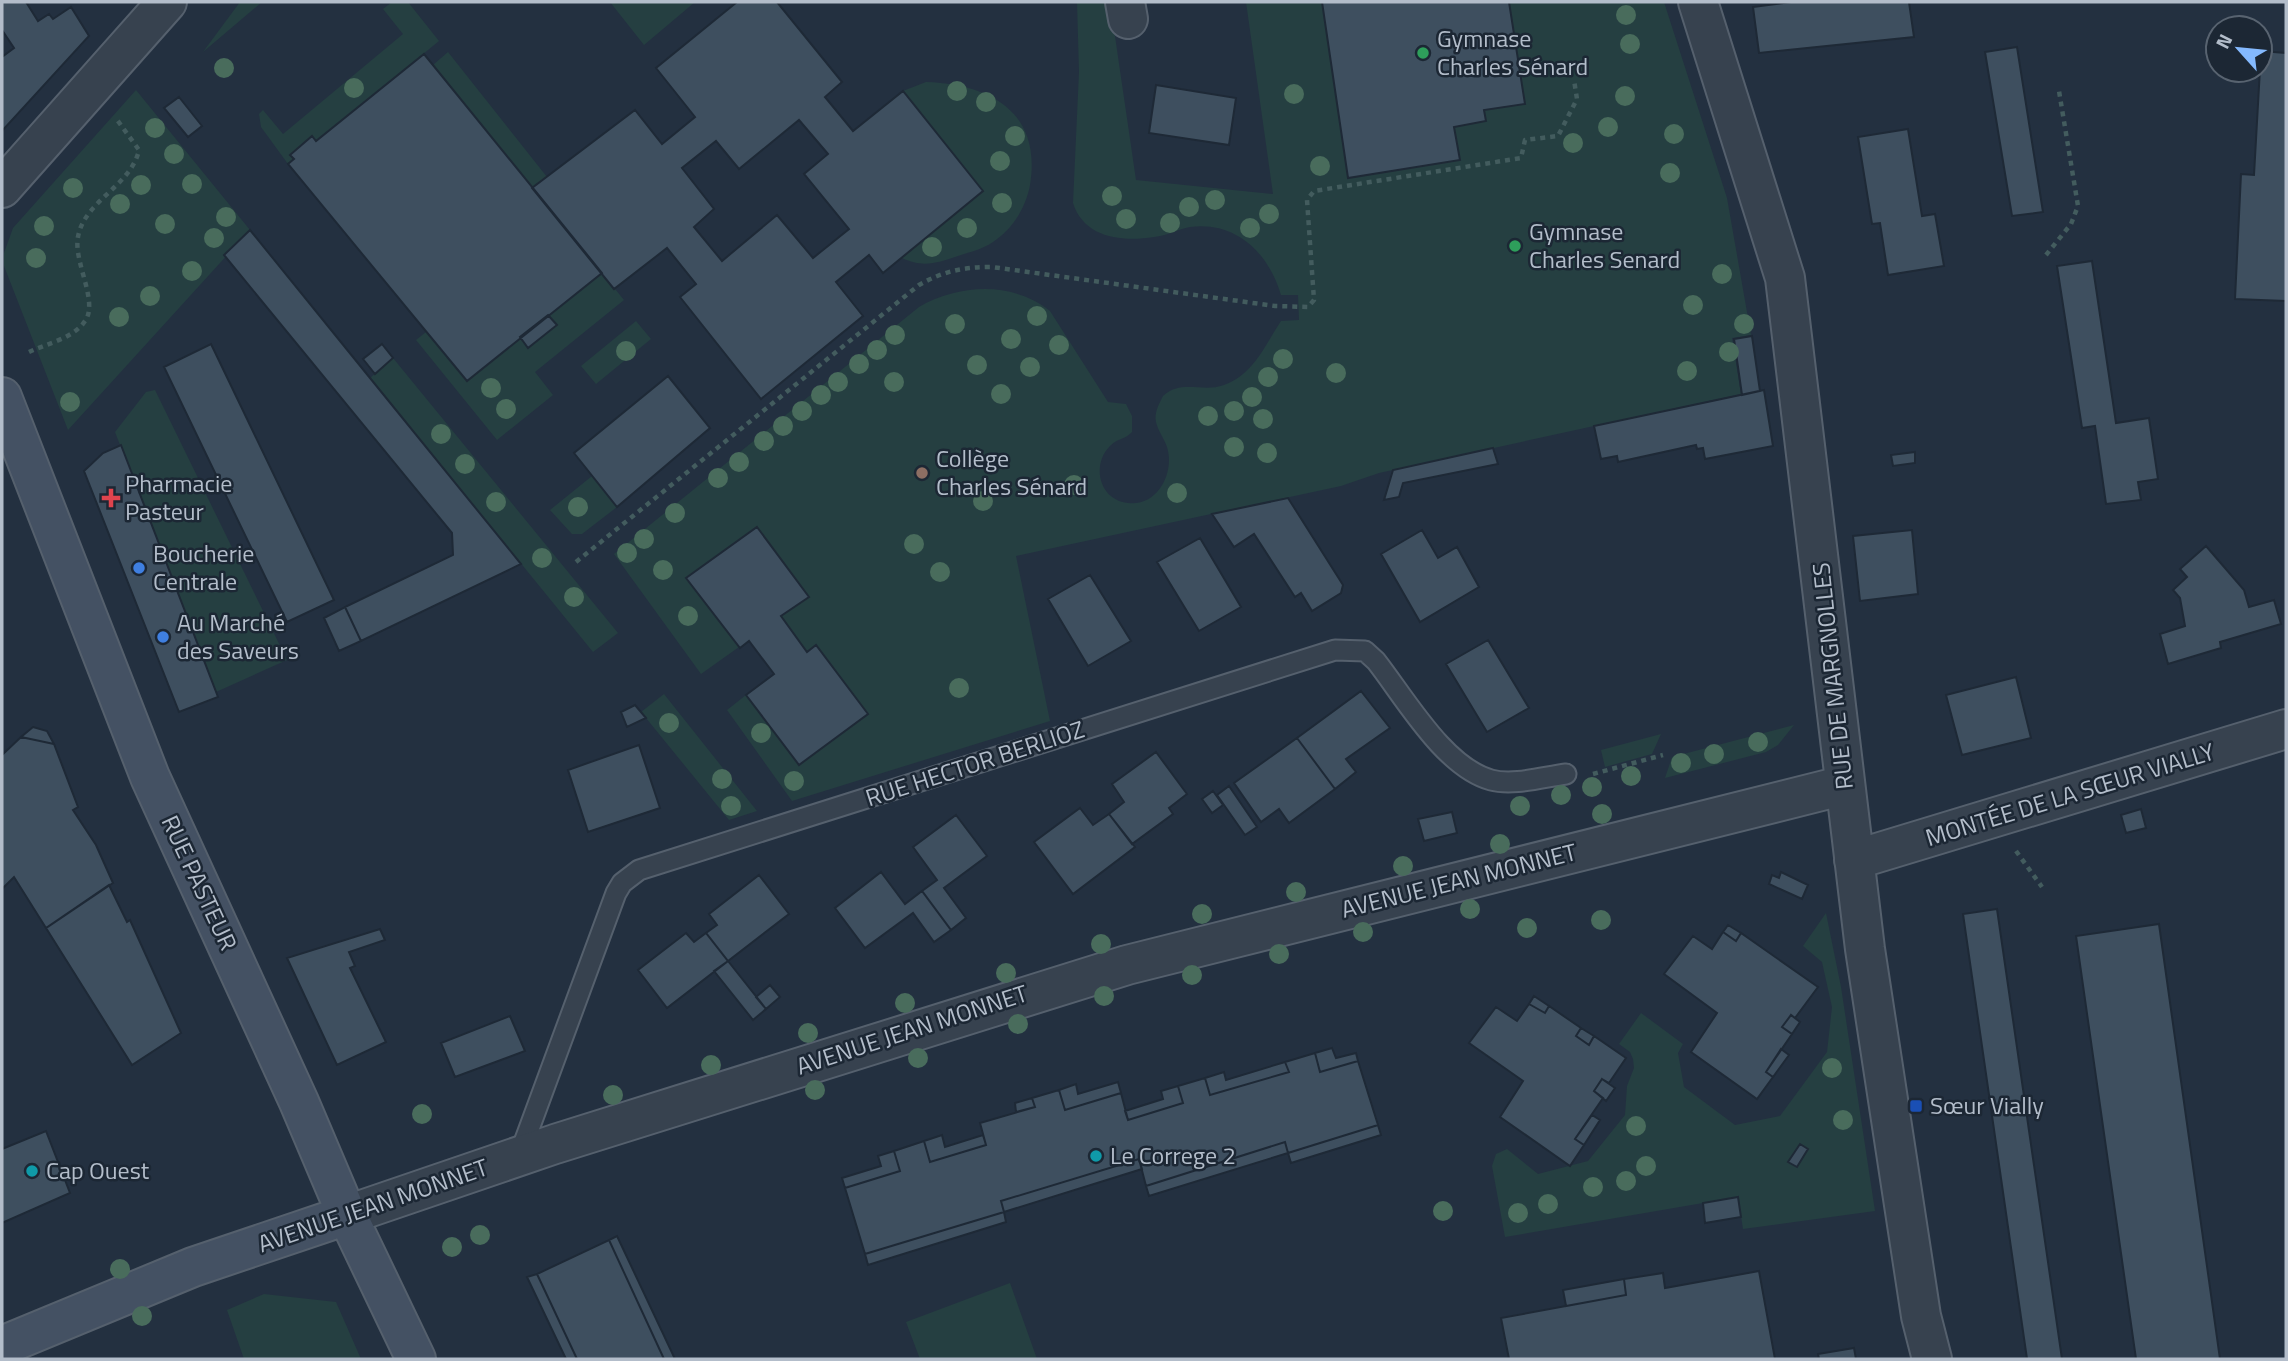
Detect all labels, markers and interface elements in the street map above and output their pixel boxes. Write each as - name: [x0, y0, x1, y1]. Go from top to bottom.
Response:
- north arrow: [2204, 14, 2274, 84]
- place label: Gymnase Charles Sénard: [1437, 20, 1588, 84]
- text: N: [2207, 29, 2239, 54]
- marker: Gymnase Charles Sénard: [1415, 45, 1431, 61]
- place label: Gymnase Charles Senard: [1529, 213, 1680, 277]
- marker: Gymnase Charles Senard: [1507, 238, 1523, 254]
- place label: Collège Charles Sénard: [936, 440, 1087, 504]
- place label: Pharmacie Pasteur: [125, 465, 232, 529]
- marker: Collège Charles Sénard: [914, 465, 930, 481]
- marker: Pharmacie Pasteur: [103, 490, 119, 506]
- place label: Boucherie Centrale: [153, 535, 254, 599]
- marker: Boucherie Centrale: [131, 560, 147, 576]
- street label: RUE DE MARGNOLLES: [1802, 561, 1862, 791]
- place label: Au Marché des Saveurs: [177, 604, 299, 668]
- marker: Au Marché des Saveurs: [155, 629, 171, 645]
- street label: RUE HECTOR BERLIOZ: [861, 711, 1089, 815]
- street label: MONTÉE DE LA SŒUR VIALLY: [1921, 733, 2219, 855]
- street label: RUE PASTEUR: [153, 809, 247, 956]
- street label: AVENUE JEAN MONNET: [1337, 833, 1581, 927]
- street label: AVENUE JEAN MONNET: [791, 975, 1032, 1083]
- place label: Sœur Vially: [1930, 1087, 2044, 1123]
- marker: Sœur Vially: [1908, 1098, 1924, 1114]
- place label: Le Correge 2: [1110, 1137, 1236, 1173]
- marker: Le Correge 2: [1088, 1148, 1104, 1164]
- street label: AVENUE JEAN MONNET: [253, 1149, 493, 1261]
- place label: Cap Ouest: [46, 1152, 150, 1188]
- marker: Cap Ouest: [24, 1163, 40, 1179]

